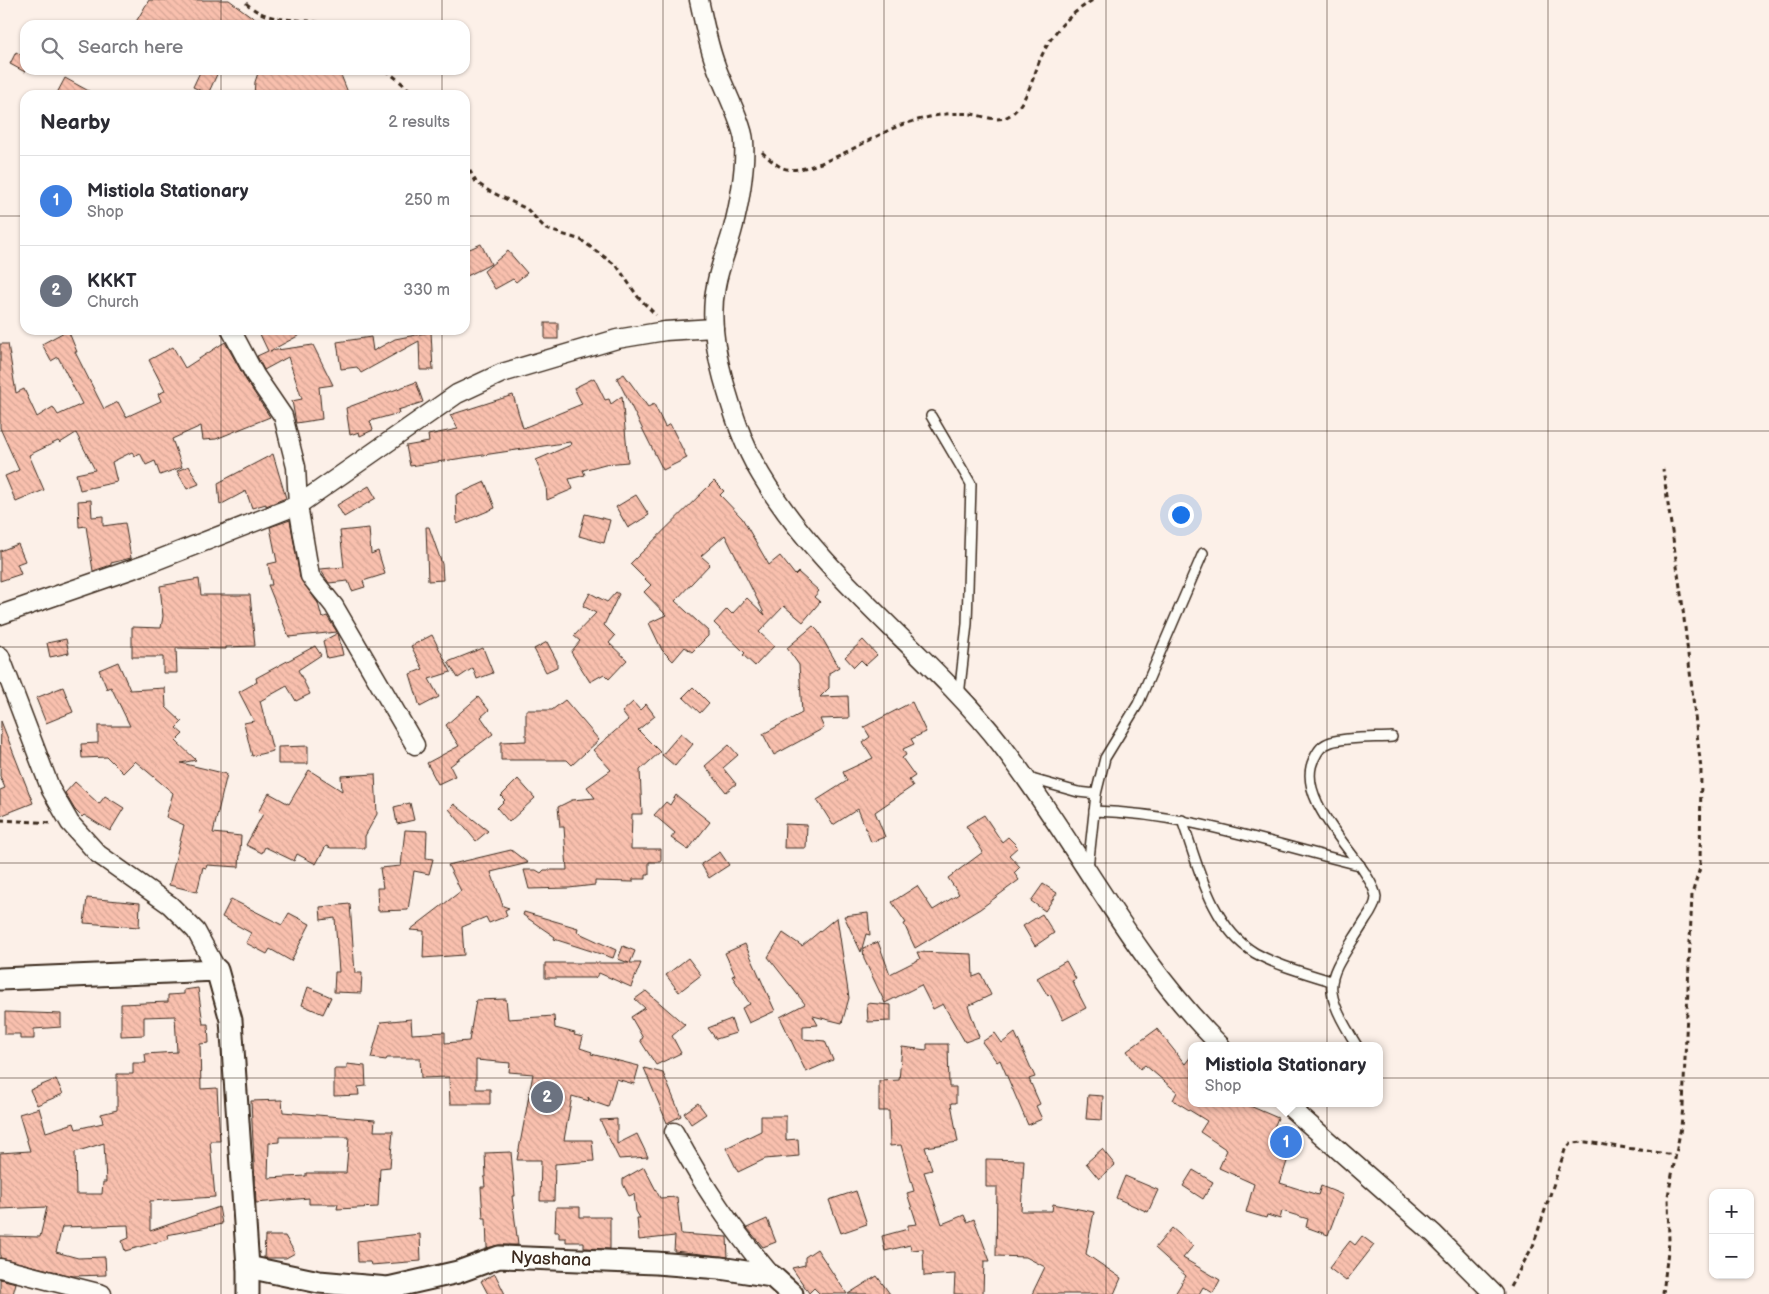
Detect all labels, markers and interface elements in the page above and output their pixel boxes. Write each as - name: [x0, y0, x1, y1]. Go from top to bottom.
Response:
- search box: [20, 20, 470, 75]
- icon: search: [38, 34, 66, 62]
- text: Search here: [78, 36, 183, 59]
- text: Nearby: [40, 110, 110, 135]
- text: 2 results: [388, 113, 450, 132]
- text: Mistiola Stationary: [87, 180, 249, 203]
- text: 1: [53, 191, 59, 210]
- text: 250 m: [404, 191, 450, 210]
- text: Shop: [87, 203, 124, 222]
- text: KKKT: [87, 270, 137, 293]
- text: 2: [51, 281, 61, 300]
- text: 330 m: [403, 281, 450, 300]
- text: Church: [87, 293, 139, 312]
- your location: [1168, 502, 1194, 528]
- popup: [1188, 1042, 1383, 1107]
- text: Mistiola Stationary: [1205, 1054, 1366, 1077]
- text: Shop: [1205, 1077, 1242, 1096]
- pin: 2: [531, 1078, 563, 1116]
- pin: 1: [1270, 1123, 1302, 1161]
- map controls: [1709, 1189, 1754, 1279]
- button: +: [1709, 1189, 1754, 1234]
- button: −: [1709, 1234, 1754, 1279]
- street label: Nyashana: [510, 1247, 592, 1271]

